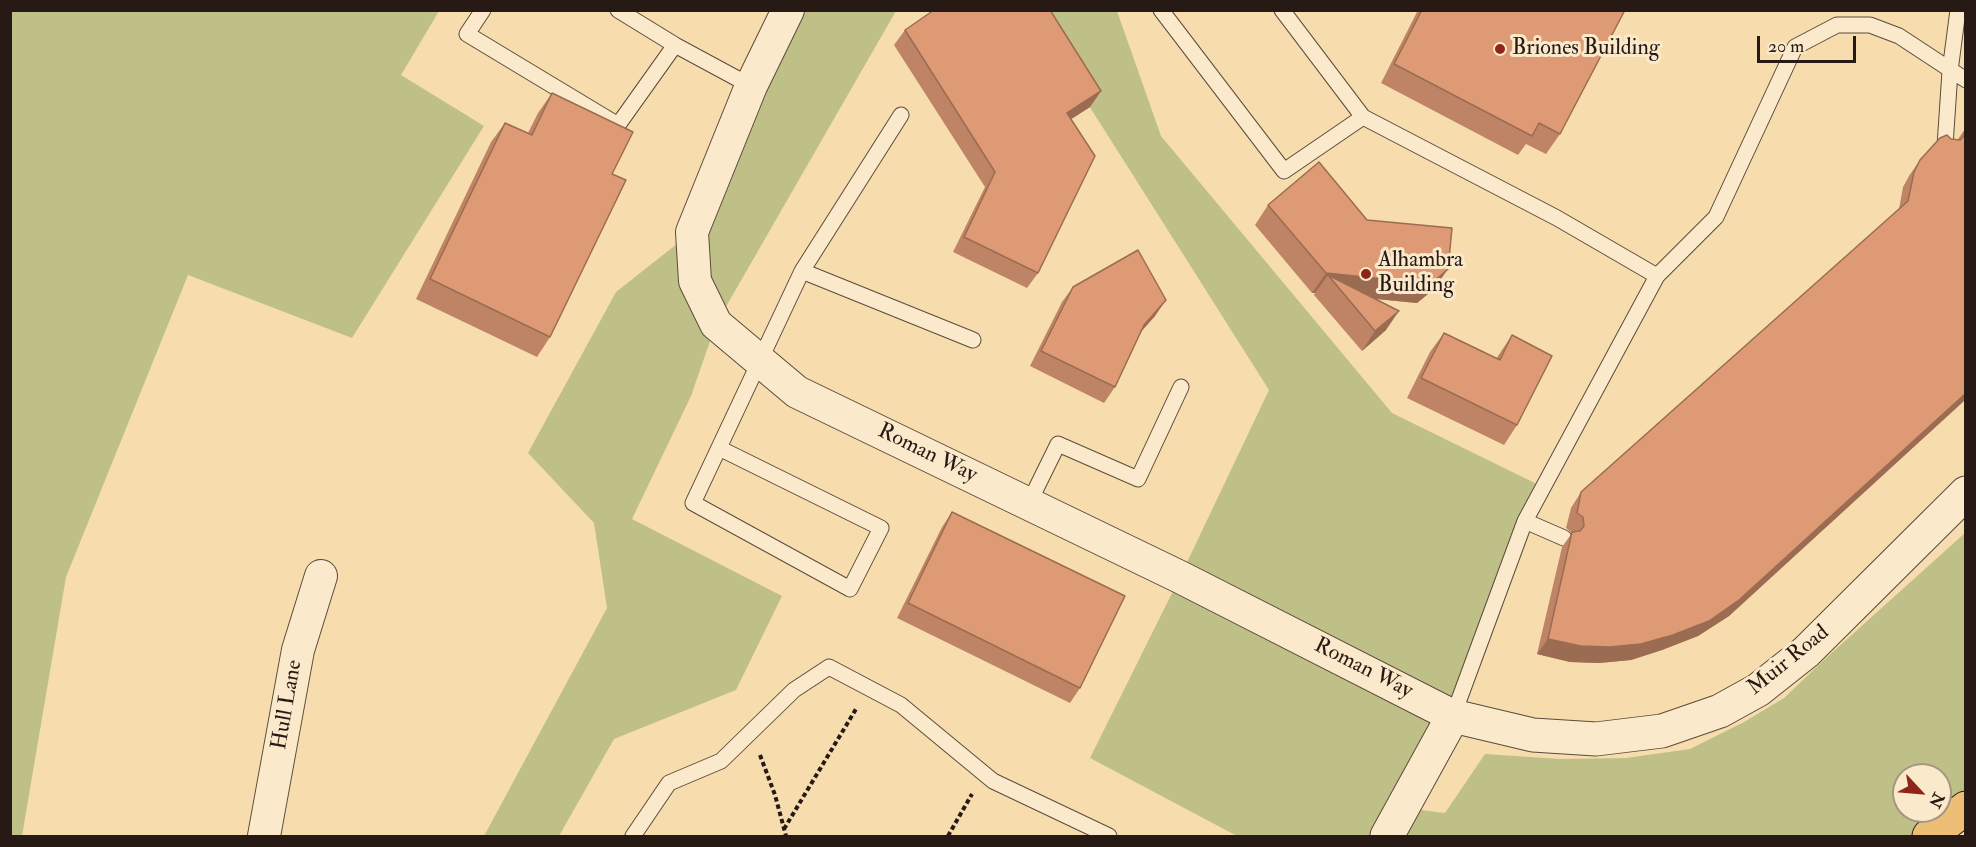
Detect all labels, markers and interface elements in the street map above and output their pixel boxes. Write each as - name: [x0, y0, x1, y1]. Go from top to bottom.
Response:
- scale bar: [1760, 24, 1859, 62]
- text: 20 m: [1768, 35, 1804, 58]
- place label: Briones Building: [1512, 36, 1660, 62]
- marker: Briones Building: [1493, 42, 1507, 56]
- place label: Alhambra Building: [1378, 248, 1463, 300]
- marker: Alhambra Building: [1359, 267, 1373, 281]
- street label: Roman Way: [873, 419, 981, 489]
- street label: Muir Road: [1743, 620, 1835, 702]
- street label: Roman Way: [1309, 633, 1417, 705]
- street label: Hull Lane: [267, 658, 309, 752]
- north arrow: [1892, 763, 1952, 823]
- text: N: [1924, 789, 1949, 811]

